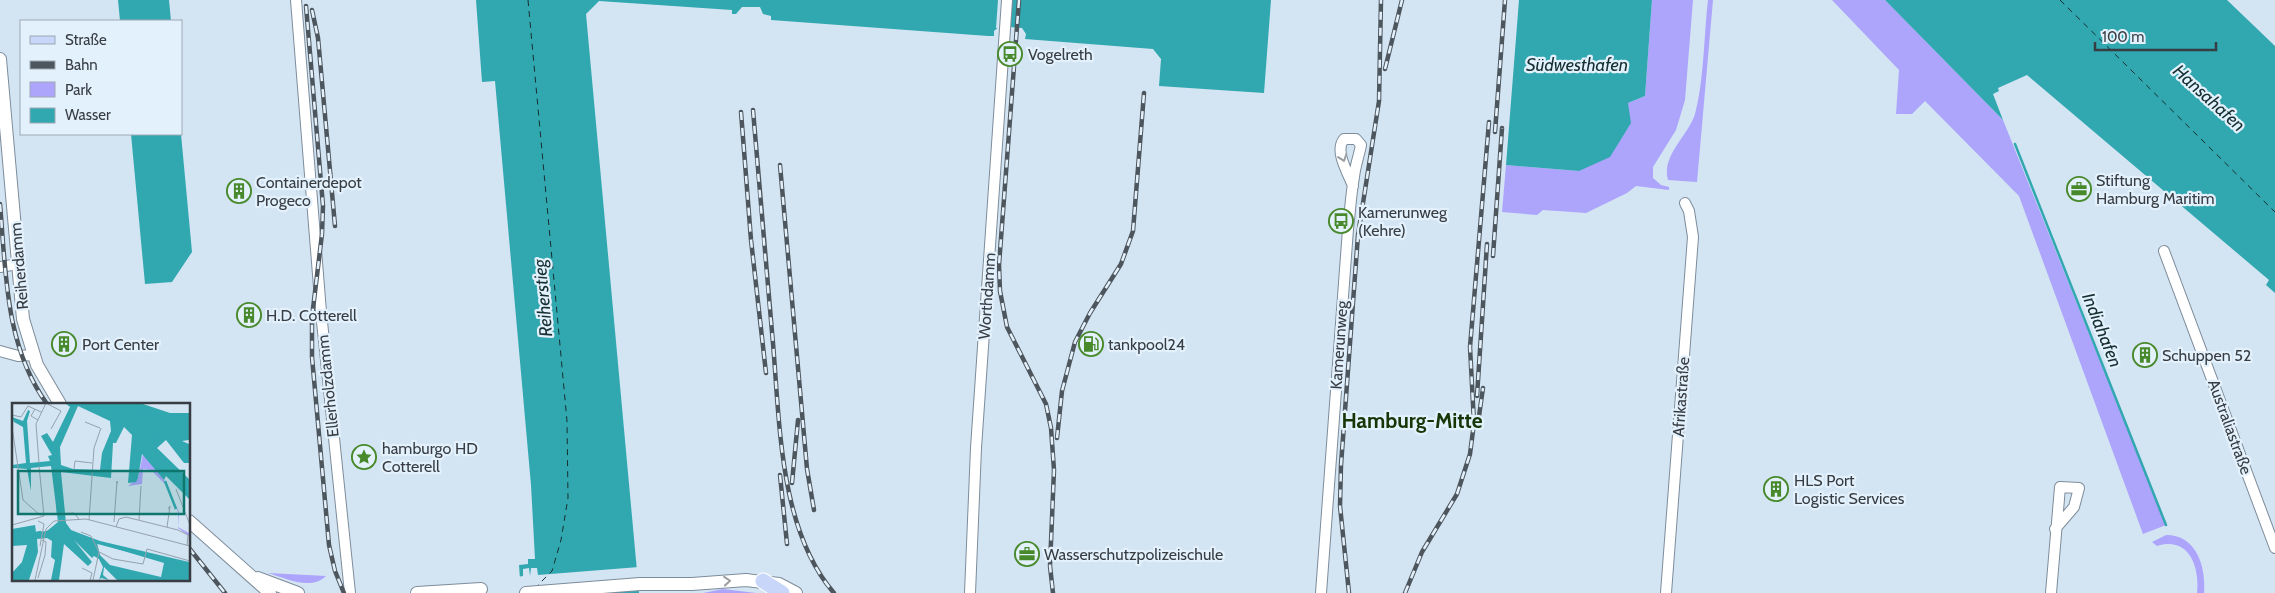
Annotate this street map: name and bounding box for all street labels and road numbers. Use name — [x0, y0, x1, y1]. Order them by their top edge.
street label: Reiherdamm — [6, 222, 32, 310]
street label: Worthdamm — [974, 252, 1000, 340]
street label: Kamerunweg — [1326, 299, 1352, 390]
street label: Ellerholzdamm — [313, 334, 343, 438]
street label: Afrikastraße — [1669, 356, 1693, 438]
street label: Australiastraße — [2204, 377, 2256, 477]

